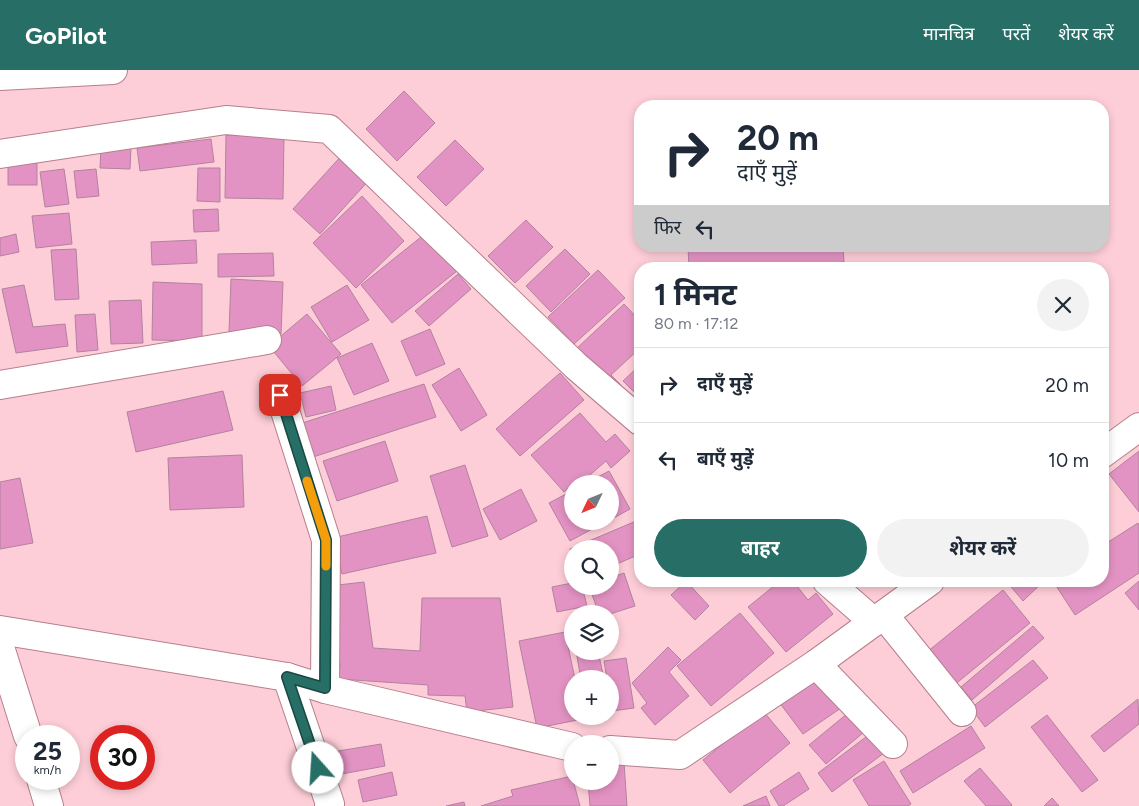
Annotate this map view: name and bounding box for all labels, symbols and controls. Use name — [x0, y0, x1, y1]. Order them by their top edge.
text: GoPilot — [25, 21, 107, 50]
text: मानचित्र — [923, 23, 974, 45]
text: परतें — [1002, 23, 1030, 45]
text: शेयर करें — [1058, 23, 1114, 45]
text: 20 m — [737, 117, 819, 159]
icon: right — [654, 120, 719, 185]
text: दाएँ मुड़ें — [737, 159, 797, 186]
icon: left — [691, 215, 719, 243]
text: फिर — [654, 216, 681, 239]
text: 1 मिनट — [654, 276, 737, 313]
button: close — [1037, 279, 1089, 331]
text: 80 m · 17:12 — [654, 314, 738, 333]
icon: right — [654, 371, 682, 399]
text: दाएँ मुड़ें — [697, 372, 753, 395]
pin — [259, 374, 301, 416]
text: 20 m — [1045, 374, 1089, 397]
icon: arrive — [266, 381, 294, 409]
icon: left — [654, 446, 682, 474]
text: बाएँ मुड़ें — [697, 447, 754, 470]
text: 10 m — [1048, 449, 1089, 472]
north arrow — [564, 475, 619, 530]
map controls — [564, 475, 619, 790]
button: बाहर — [654, 519, 867, 577]
button: शेयर करें — [877, 519, 1089, 577]
button: search — [564, 540, 619, 595]
button: layers — [564, 605, 619, 660]
button: + — [564, 670, 619, 725]
speed limit sign: 30 — [90, 725, 155, 790]
button: − — [564, 735, 619, 790]
text: 25 — [33, 736, 62, 766]
position arrow — [291, 741, 343, 793]
text: km/h — [34, 763, 61, 777]

